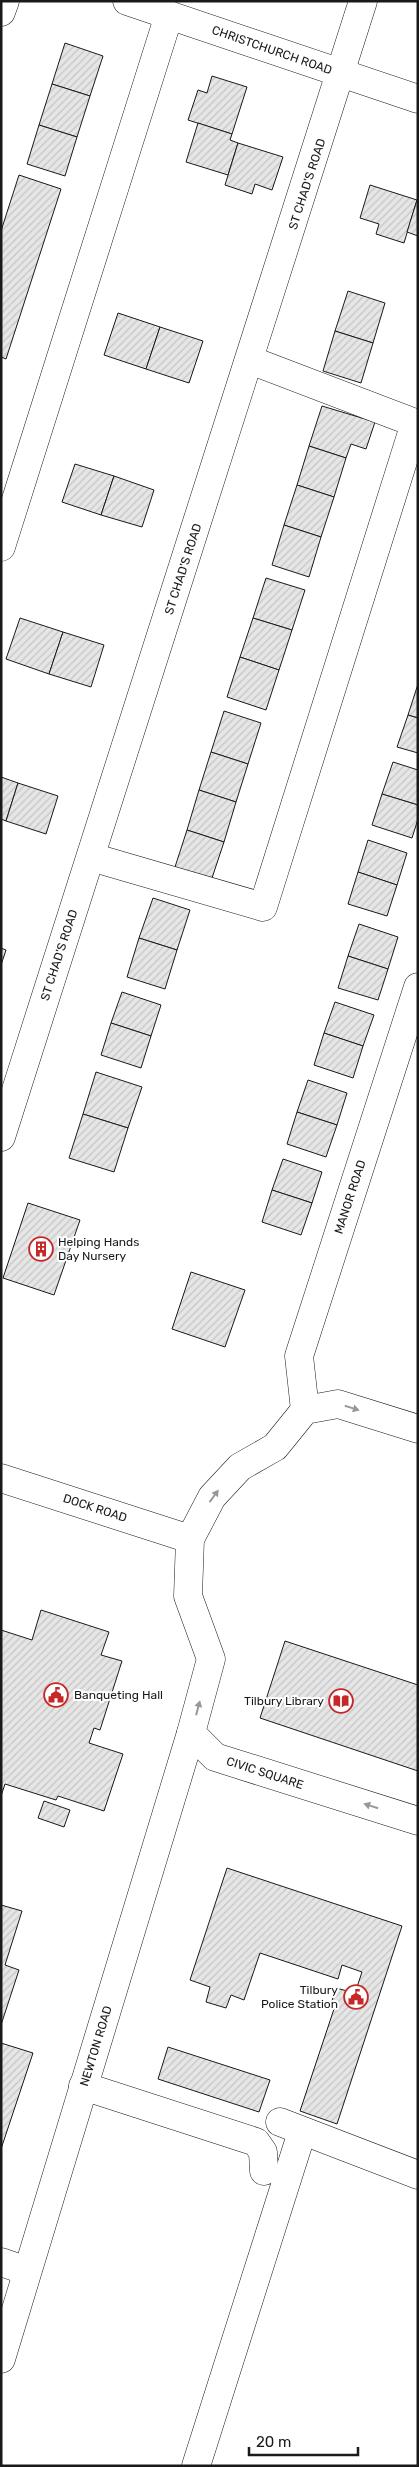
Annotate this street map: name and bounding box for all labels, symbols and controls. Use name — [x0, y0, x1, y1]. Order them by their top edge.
street label: CHRISTCHURCH ROAD — [210, 23, 334, 77]
street label: ST CHAD'S ROAD — [286, 137, 328, 231]
street label: ST CHAD'S ROAD — [162, 522, 204, 616]
street label: ST CHAD'S ROAD — [38, 908, 80, 1002]
street label: MANOR ROAD — [331, 1158, 369, 1236]
place label: Helping Hands Day Nursery — [58, 1235, 139, 1263]
building icon: Helping Hands Day Nursery — [28, 1236, 54, 1262]
one-way arrow — [345, 1404, 360, 1412]
one-way arrow — [208, 1490, 219, 1503]
street label: DOCK ROAD — [61, 1491, 129, 1525]
public building icon: Banqueting Hall — [43, 1682, 69, 1708]
place label: Banqueting Hall — [74, 1688, 163, 1702]
library icon: Tilbury Library — [328, 1688, 354, 1714]
place label: Tilbury Library — [244, 1694, 324, 1708]
one-way arrow — [194, 1700, 202, 1715]
street label: CIVIC SQUARE — [225, 1754, 305, 1792]
one-way arrow — [364, 1802, 379, 1810]
place label: Tilbury Police Station — [261, 1983, 338, 2011]
public building icon: Tilbury Police Station — [343, 1984, 369, 2010]
street label: NEWTON ROAD — [77, 2004, 115, 2088]
scale bar — [249, 2424, 358, 2456]
text: 20 m — [256, 2433, 291, 2451]

